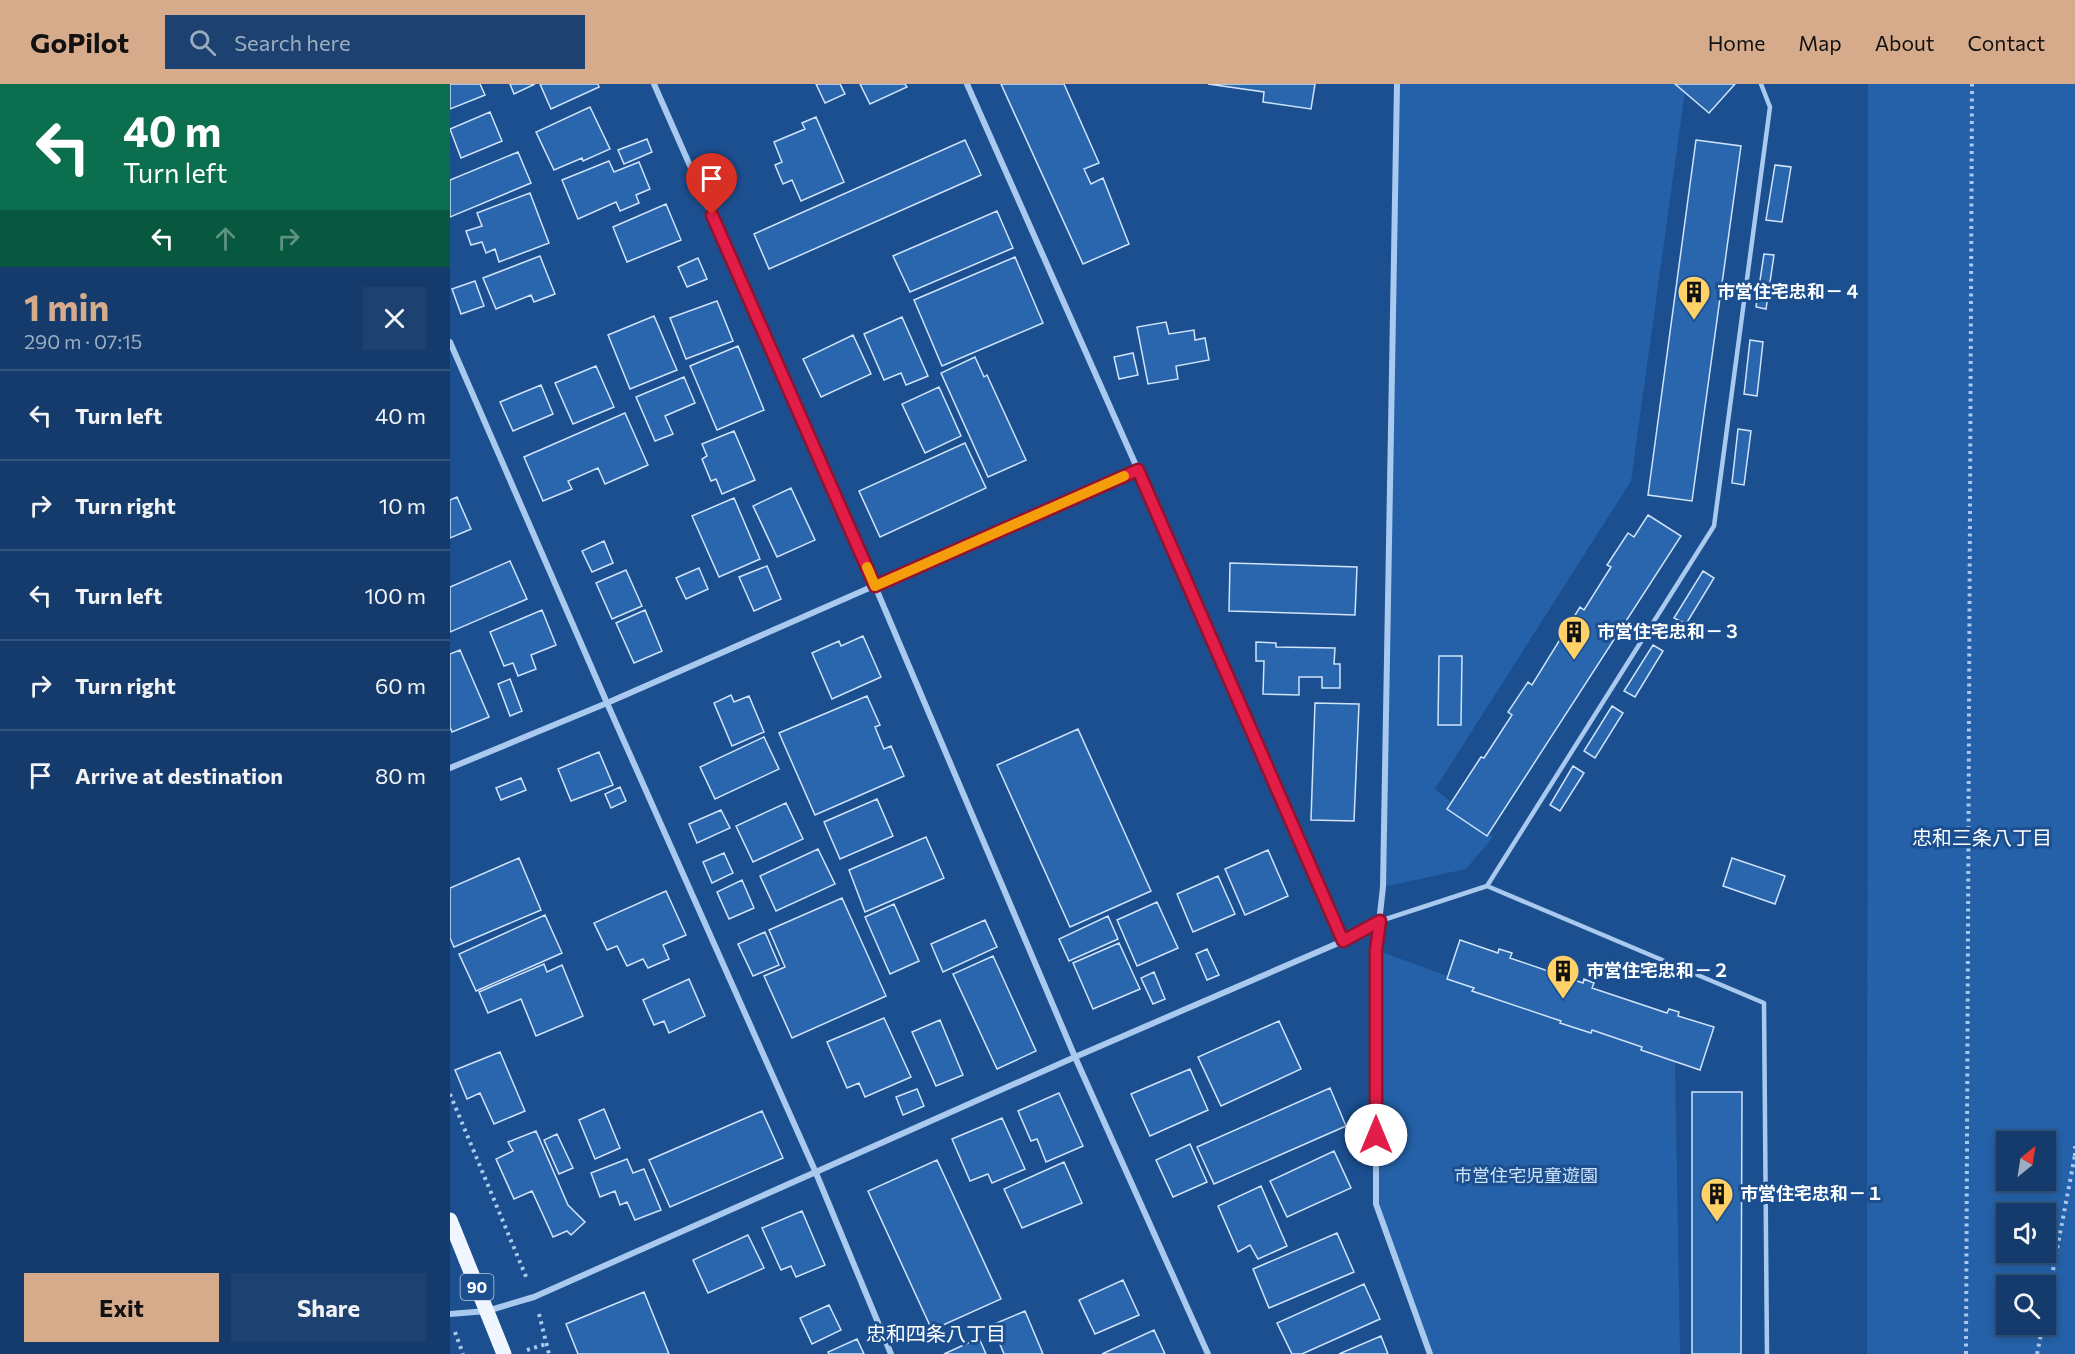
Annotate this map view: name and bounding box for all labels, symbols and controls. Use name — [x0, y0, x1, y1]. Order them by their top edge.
search box — [165, 15, 585, 69]
text: GoPilot — [30, 25, 129, 59]
icon: search — [186, 26, 219, 59]
text: Search here — [234, 29, 351, 56]
text: Home — [1708, 30, 1765, 55]
text: Map — [1798, 30, 1842, 55]
text: About — [1875, 30, 1934, 55]
text: Contact — [1967, 30, 2045, 55]
text: 40 m — [123, 104, 221, 156]
icon: left — [24, 108, 102, 186]
pin — [686, 153, 737, 215]
text: Turn left — [123, 156, 227, 189]
icon: arrive — [695, 162, 728, 195]
icon: left — [146, 222, 179, 255]
icon: ahead — [209, 222, 242, 255]
icon: right — [272, 222, 305, 255]
building icon: 市営住宅忠和－４ — [1676, 274, 1712, 321]
place label: 市営住宅忠和－４ — [1717, 280, 1861, 302]
text: 1 min — [24, 284, 109, 328]
button: close — [363, 287, 426, 350]
text: 290 m · 07:15 — [24, 329, 142, 353]
icon: left — [24, 399, 57, 432]
text: Turn left — [75, 402, 162, 429]
text: 40 m — [375, 402, 426, 429]
icon: right — [24, 489, 57, 522]
text: Turn right — [75, 492, 176, 519]
text: 10 m — [379, 492, 426, 519]
icon: left — [24, 579, 57, 612]
text: Turn left — [75, 582, 162, 609]
text: 100 m — [364, 582, 426, 609]
building icon: 市営住宅忠和－３ — [1556, 614, 1592, 661]
place label: 市営住宅忠和－３ — [1597, 620, 1741, 642]
icon: right — [24, 669, 57, 702]
text: Turn right — [75, 672, 176, 699]
text: 60 m — [375, 672, 426, 699]
icon: arrive — [24, 759, 57, 792]
text: Arrive at destination — [75, 762, 283, 789]
text: 80 m — [375, 762, 426, 789]
district label: 忠和三条八丁目 — [1912, 825, 2052, 849]
building icon: 市営住宅忠和－２ — [1545, 953, 1581, 1000]
place label: 市営住宅忠和－２ — [1586, 959, 1730, 981]
position arrow — [1344, 1103, 1408, 1167]
north arrow — [1996, 1131, 2056, 1191]
map controls — [1996, 1131, 2056, 1335]
park label: 市営住宅児童遊園 — [1454, 1164, 1598, 1186]
building icon: 市営住宅忠和－１ — [1699, 1176, 1735, 1223]
place label: 市営住宅忠和－１ — [1740, 1182, 1884, 1204]
button: sound — [1996, 1203, 2056, 1263]
button: Exit — [24, 1273, 219, 1342]
button: Share — [231, 1273, 426, 1342]
road number: 90 — [460, 1274, 494, 1300]
button: search — [1996, 1275, 2056, 1335]
district label: 忠和四条八丁目 — [866, 1321, 1006, 1345]

